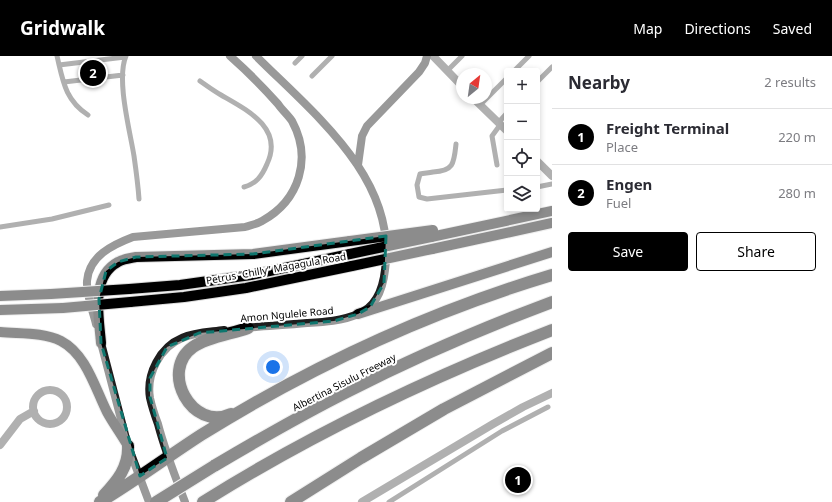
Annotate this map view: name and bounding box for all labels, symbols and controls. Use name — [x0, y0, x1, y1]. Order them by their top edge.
text: Gridwalk — [20, 15, 105, 41]
text: Map — [633, 19, 662, 38]
text: Directions — [684, 19, 751, 38]
text: Saved — [773, 19, 812, 38]
pin: 2 — [80, 58, 106, 88]
north arrow — [456, 68, 492, 104]
map controls — [504, 68, 540, 212]
button: + — [504, 68, 540, 104]
text: Nearby — [568, 71, 630, 94]
text: 2 results — [764, 73, 816, 91]
button: − — [504, 104, 540, 140]
text: Freight Terminal — [606, 118, 729, 138]
text: 1 — [577, 128, 585, 146]
text: 220 m — [778, 128, 816, 146]
text: Place — [606, 138, 638, 156]
button: locate — [504, 140, 540, 176]
text: Engen — [606, 174, 652, 194]
button: layers — [504, 176, 540, 212]
text: 2 — [577, 184, 585, 202]
text: 280 m — [778, 184, 816, 202]
text: Fuel — [606, 194, 631, 212]
button: Save — [568, 232, 688, 271]
button: Share — [696, 232, 816, 271]
street label: Petrus “Chilly” Magagula Road — [205, 249, 347, 287]
street label: Amon Ngulele Road — [240, 303, 334, 325]
street label: Albertina Sisulu Freeway — [290, 349, 399, 414]
your location — [263, 357, 283, 377]
pin: 1 — [505, 465, 531, 495]

